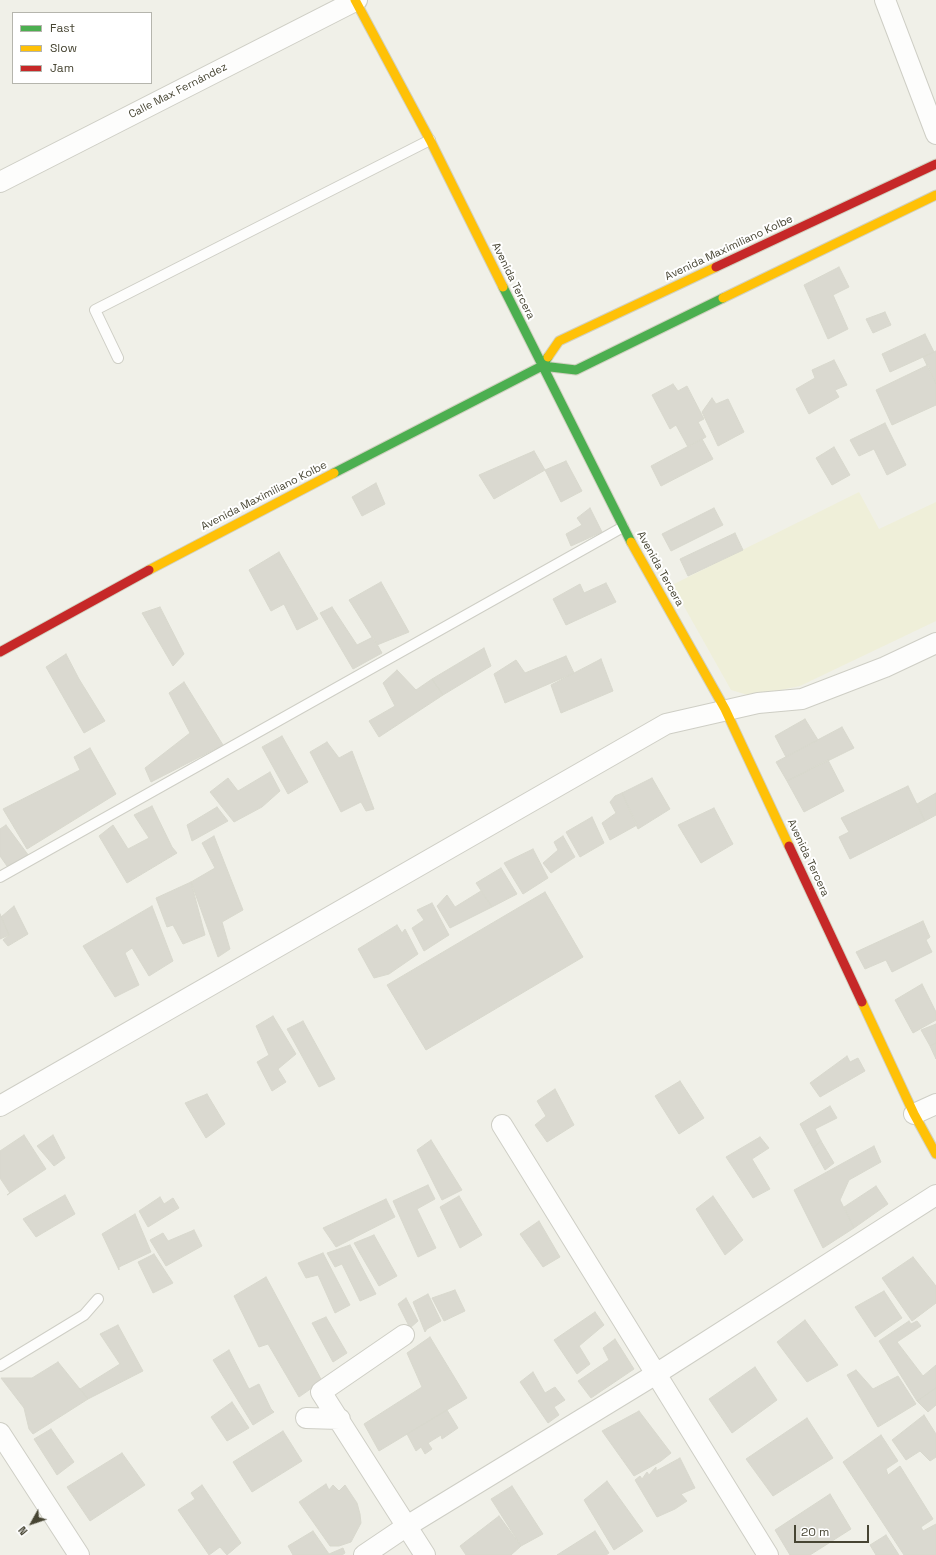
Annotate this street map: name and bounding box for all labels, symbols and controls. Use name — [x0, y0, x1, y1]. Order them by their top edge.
legend — [12, 12, 152, 84]
text: Fast — [50, 20, 75, 36]
text: Slow — [50, 40, 77, 56]
text: Jam — [50, 60, 74, 76]
street label: Calle Max Fernández — [127, 60, 229, 122]
street label: Avenida Maximiliano Kolbe — [663, 213, 795, 283]
street label: Avenida Tercera — [489, 240, 537, 322]
street label: Avenida Maximiliano Kolbe — [199, 458, 329, 534]
street label: Avenida Tercera — [634, 529, 686, 609]
street label: Avenida Tercera — [784, 817, 832, 899]
north arrow — [12, 1503, 52, 1543]
scale bar — [796, 1517, 871, 1543]
text: N — [15, 1523, 31, 1538]
text: 20 m — [801, 1524, 829, 1540]

